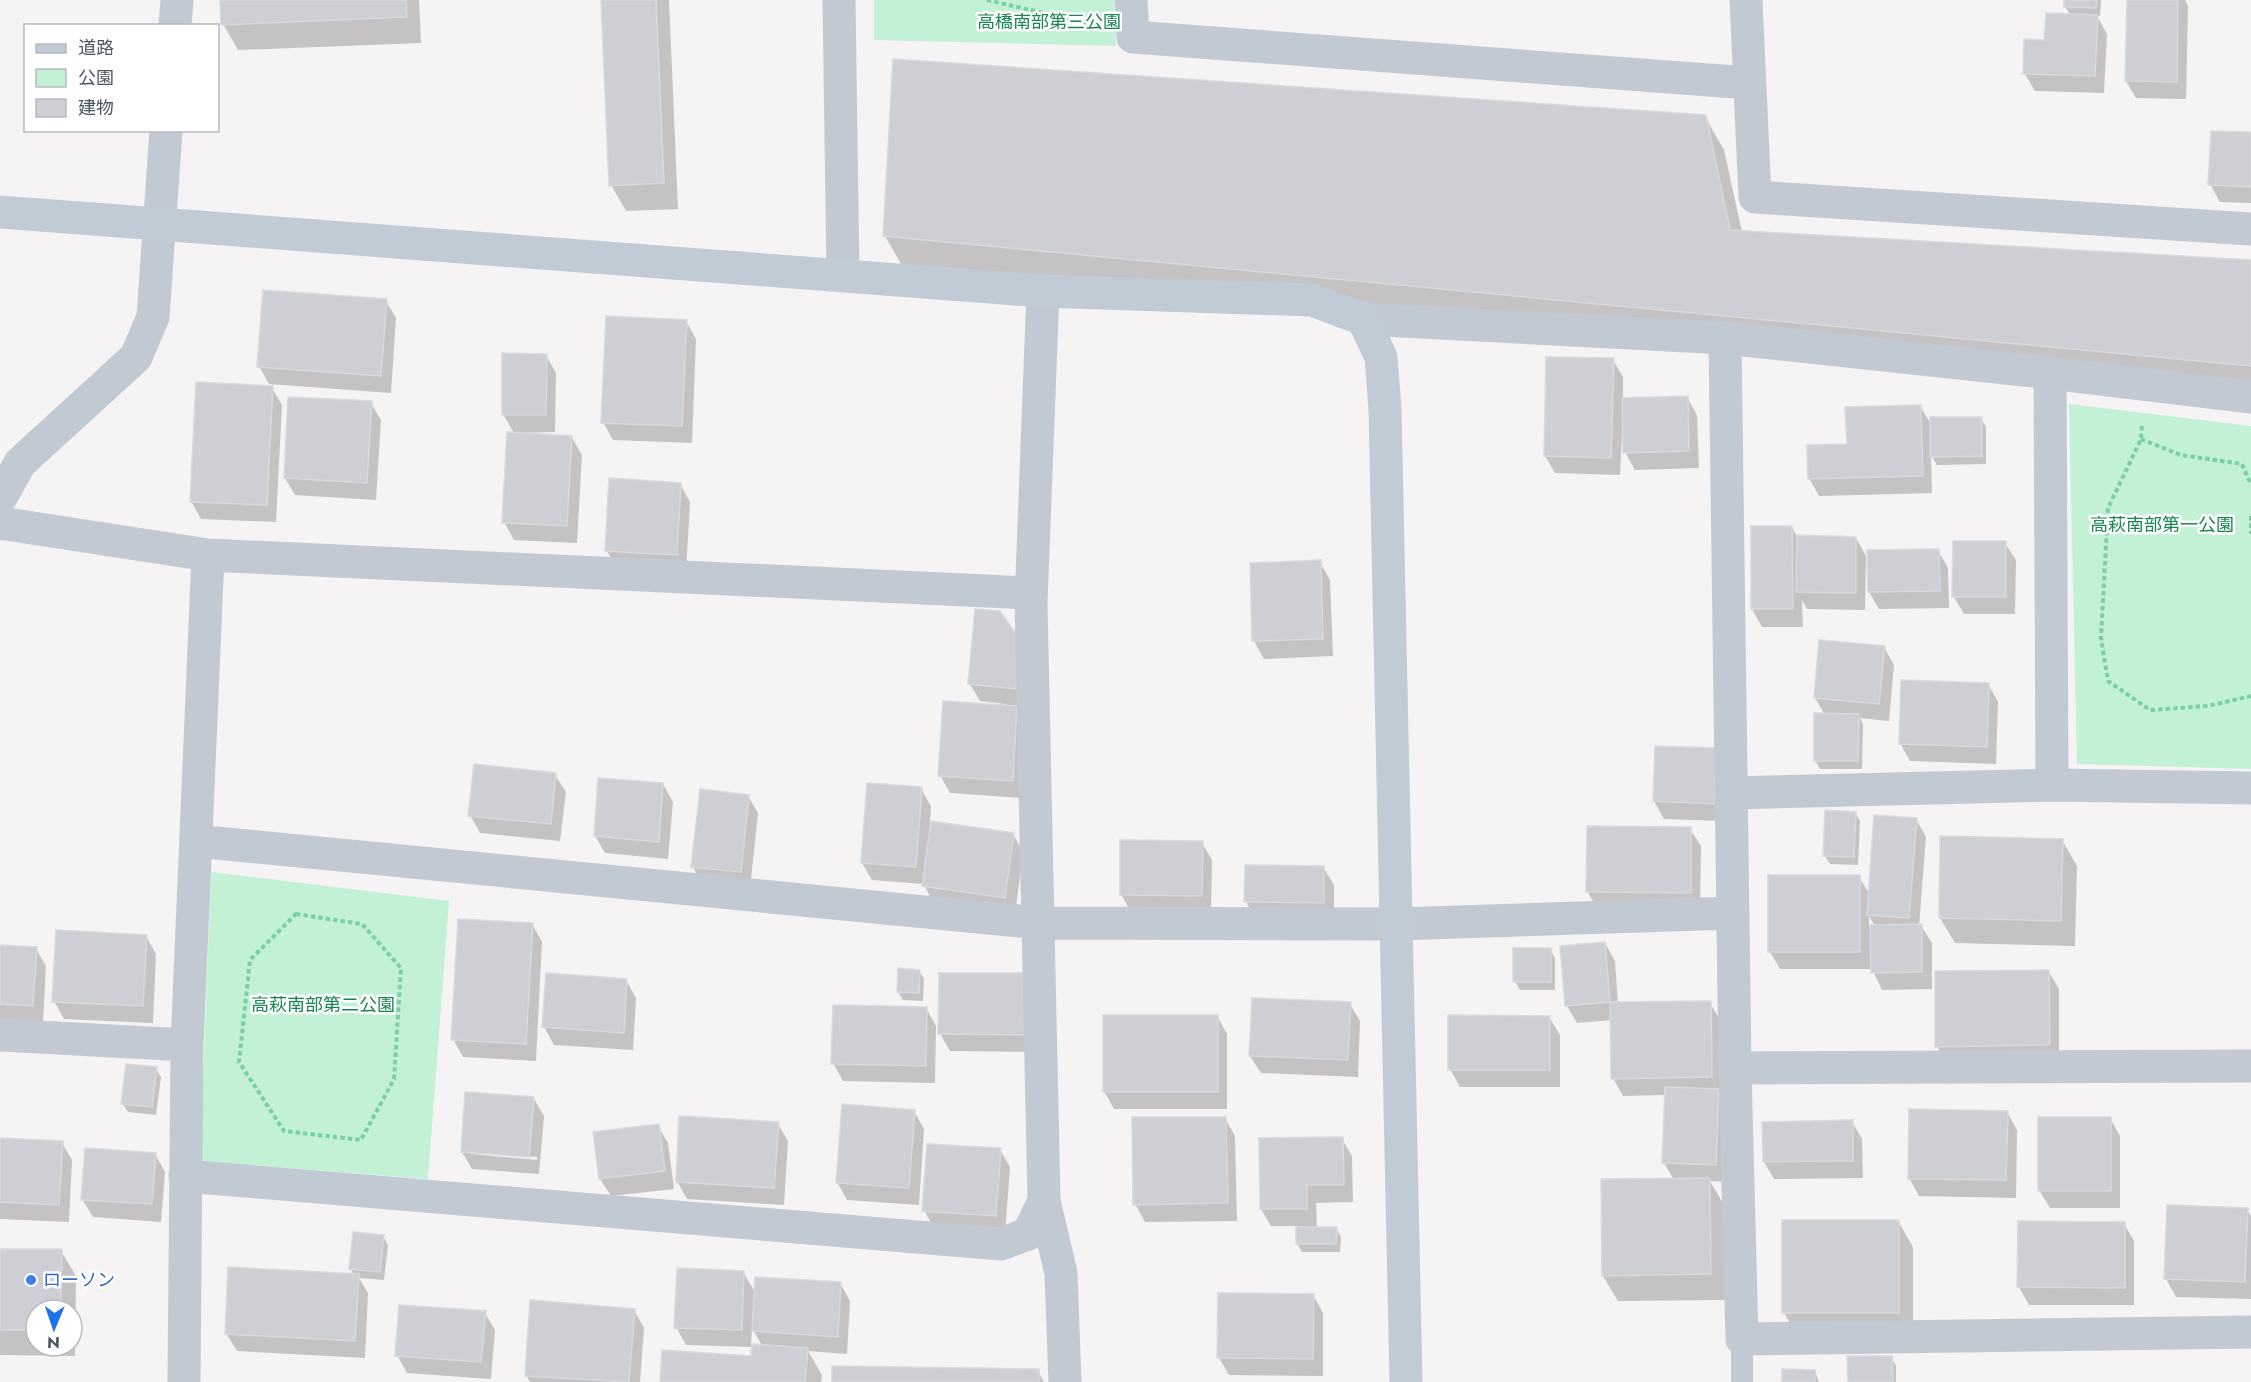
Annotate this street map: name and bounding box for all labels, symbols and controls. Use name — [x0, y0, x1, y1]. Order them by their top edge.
park label: 高橋南部第三公園 — [977, 9, 1121, 35]
legend — [24, 24, 219, 132]
text: 道路 — [78, 35, 114, 61]
text: 公園 — [78, 65, 114, 91]
text: 建物 — [78, 95, 114, 121]
park label: 高萩南部第一公園 — [2090, 512, 2234, 538]
park label: 高萩南部第二公園 — [251, 992, 395, 1018]
place label: ローソン — [43, 1267, 115, 1293]
marker: ローソン — [24, 1273, 38, 1287]
north arrow — [24, 1298, 84, 1358]
text: N — [47, 1331, 60, 1354]

